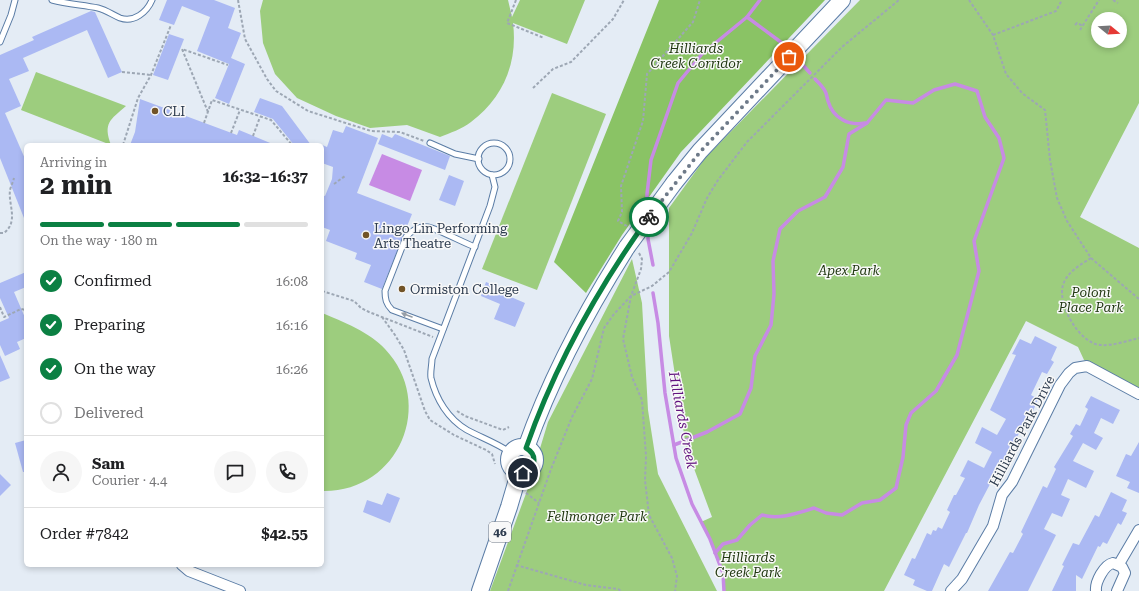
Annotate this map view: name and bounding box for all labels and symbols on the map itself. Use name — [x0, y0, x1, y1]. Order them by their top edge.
north arrow — [1091, 12, 1127, 48]
pin — [772, 40, 806, 74]
park label: Hilliards Creek Corridor — [651, 41, 742, 71]
place label: CLI — [163, 104, 185, 119]
marker: CLI — [150, 106, 160, 116]
courier — [629, 197, 669, 237]
place label: Lingo Lin Performing Arts Theatre — [374, 221, 508, 251]
marker: Lingo Lin Performing Arts Theatre — [361, 230, 371, 240]
park label: Apex Park — [818, 263, 880, 278]
place label: Ormiston College — [410, 282, 519, 297]
marker: Ormiston College — [397, 284, 407, 294]
park label: Poloni Place Park — [1058, 285, 1124, 315]
one-way arrow — [400, 312, 412, 318]
water label: Hilliards Creek — [666, 369, 700, 470]
street label: Hilliards Park Drive — [986, 373, 1058, 489]
pin — [506, 456, 540, 490]
park label: Fellmonger Park — [546, 509, 648, 524]
road number: 46 — [489, 522, 511, 542]
park label: Hilliards Creek Park — [715, 550, 782, 580]

